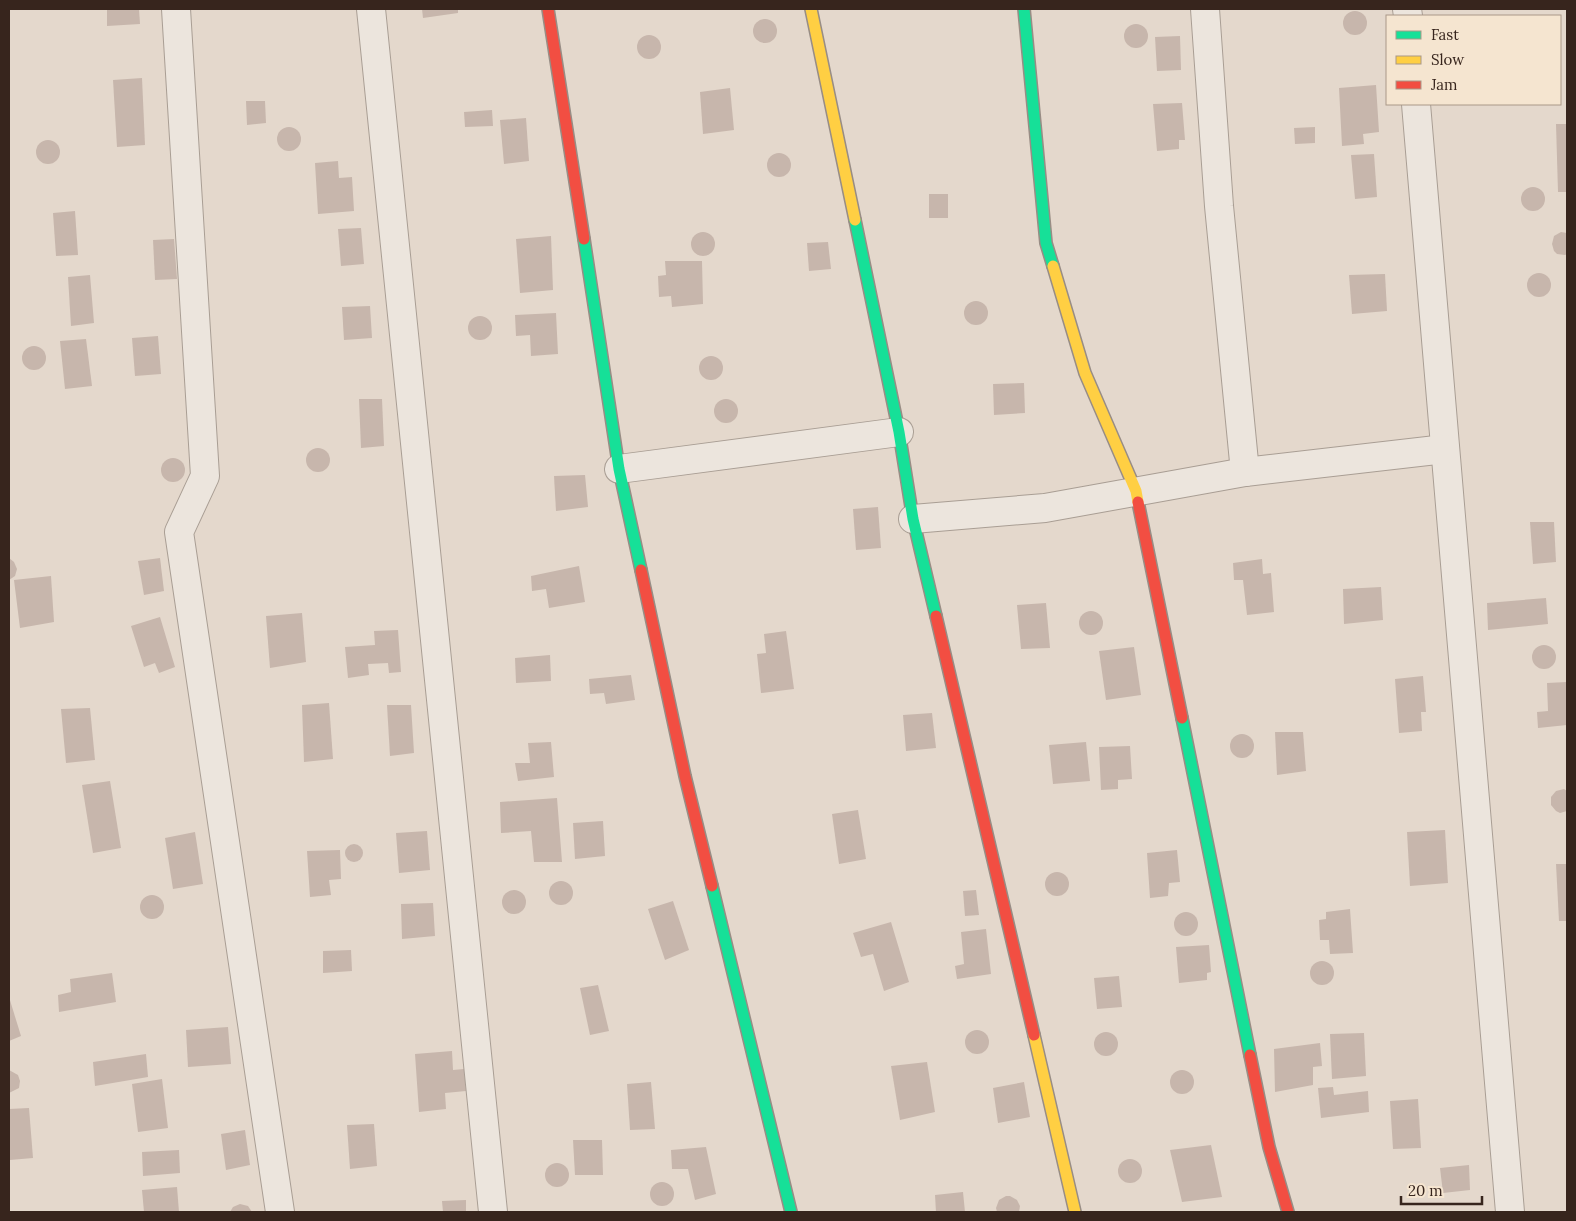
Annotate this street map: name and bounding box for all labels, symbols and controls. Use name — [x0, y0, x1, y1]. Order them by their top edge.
legend — [1386, 15, 1561, 105]
text: Fast — [1431, 25, 1459, 44]
text: Slow — [1431, 50, 1464, 69]
text: Jam — [1430, 75, 1458, 94]
scale bar — [1401, 1174, 1482, 1206]
text: 20 m — [1408, 1181, 1443, 1200]

